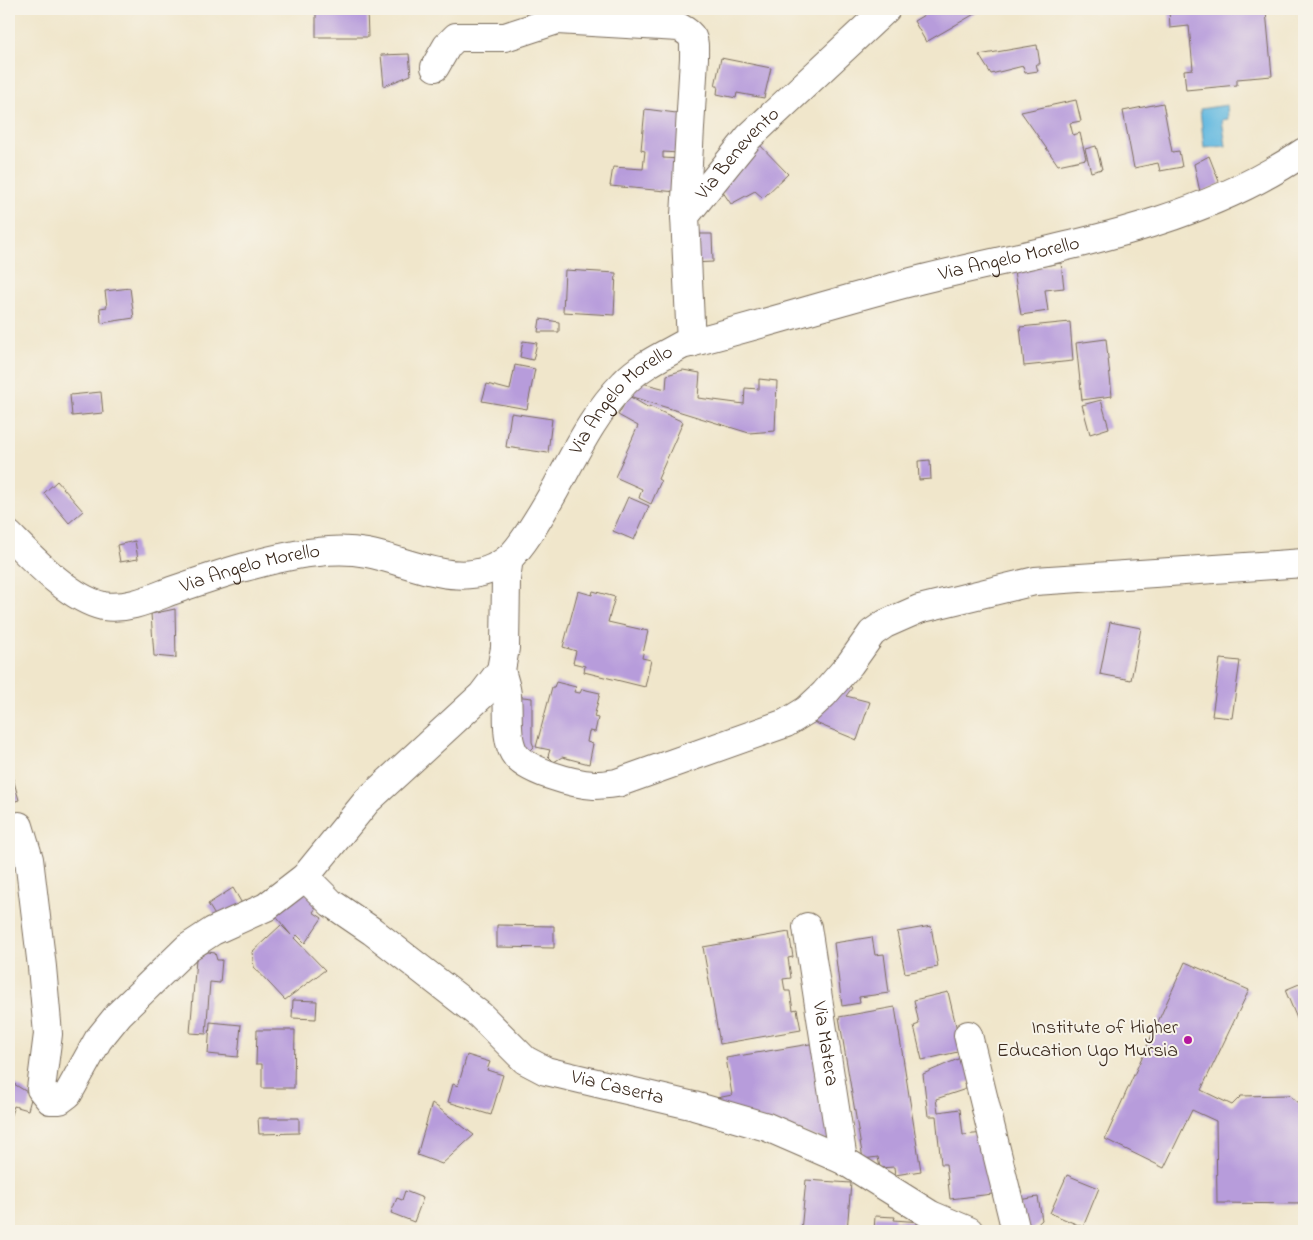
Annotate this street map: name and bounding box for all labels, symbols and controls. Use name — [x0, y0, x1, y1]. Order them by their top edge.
street label: Via Benevento — [688, 101, 787, 207]
street label: Via Angelo Morello — [935, 229, 1083, 289]
street label: Via Angelo Morello — [562, 338, 678, 461]
street label: Via Angelo Morello — [175, 537, 321, 602]
street label: Via Matera — [804, 998, 846, 1088]
place label: Institute of Higher Education Ugo Mursia — [997, 1014, 1179, 1067]
marker: Institute of Higher Education Ugo Mursia — [1182, 1034, 1194, 1046]
street label: Via Caserta — [567, 1063, 667, 1113]

